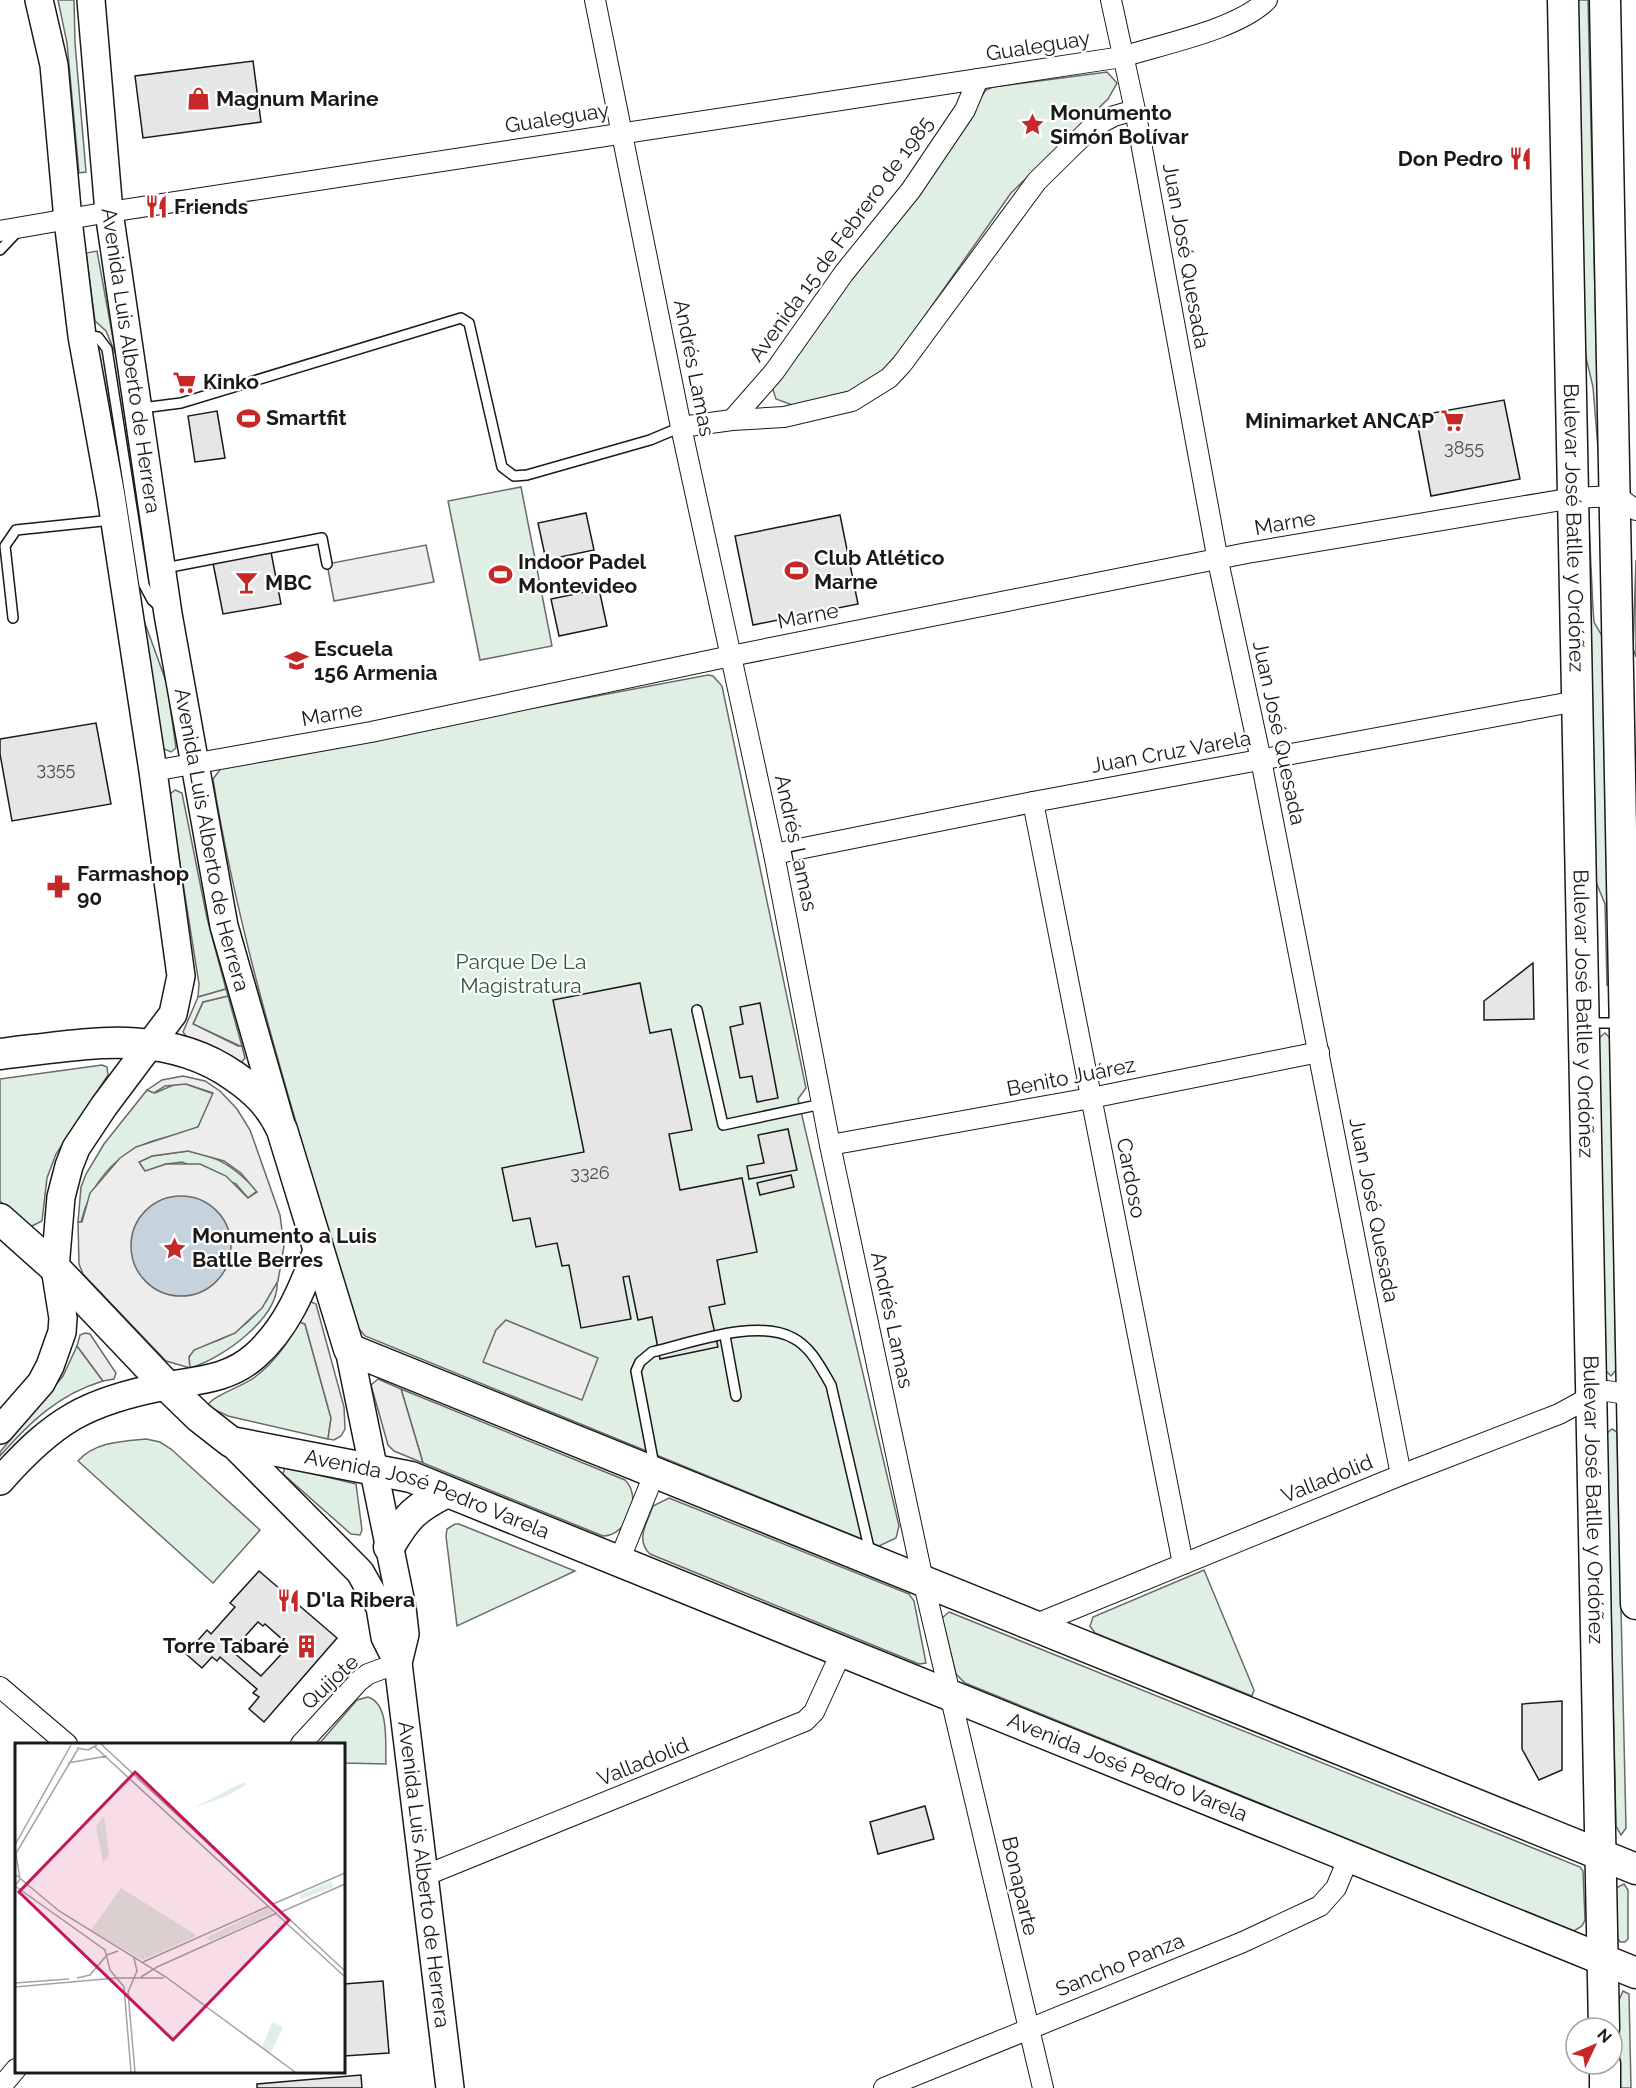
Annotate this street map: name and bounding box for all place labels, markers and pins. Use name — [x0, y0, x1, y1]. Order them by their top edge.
shop icon: Magnum Marine — [185, 86, 211, 112]
place label: Magnum Marine — [216, 86, 379, 111]
place label: Monumento Simón Bolívar — [1050, 100, 1189, 149]
place icon: Monumento Simón Bolívar — [1019, 112, 1045, 138]
place label: Don Pedro — [1398, 146, 1503, 171]
restaurant icon: Don Pedro — [1508, 146, 1534, 172]
restaurant icon: Friends — [143, 194, 169, 220]
place label: Friends — [174, 194, 248, 219]
supermarket icon: Kinko — [172, 369, 198, 395]
place label: Kinko — [203, 369, 259, 394]
sports icon: Smartfit — [235, 405, 261, 431]
place label: Smartfit — [266, 405, 347, 430]
place label: Minimarket ANCAP — [1245, 408, 1434, 433]
supermarket icon: Minimarket ANCAP — [1439, 408, 1465, 434]
place label: Club Atlético Marne — [814, 545, 945, 594]
place label: Indoor Padel Montevideo — [518, 549, 647, 598]
sports icon: Club Atlético Marne — [783, 557, 809, 583]
sports icon: Indoor Padel Montevideo — [487, 561, 513, 587]
bar icon: MBC — [234, 570, 260, 596]
place label: MBC — [265, 570, 312, 595]
place label: Escuela 156 Armenia — [314, 636, 438, 685]
school or university icon: Escuela 156 Armenia — [283, 648, 309, 674]
place label: Farmashop 90 — [77, 861, 189, 910]
pharmacy icon: Farmashop 90 — [46, 873, 72, 899]
place label: Monumento a Luis Batlle Berres — [192, 1223, 377, 1272]
place icon: Monumento a Luis Batlle Berres — [161, 1235, 187, 1261]
restaurant icon: D'la Ribera — [275, 1587, 301, 1613]
place label: D'la Ribera — [306, 1587, 415, 1612]
place label: Torre Tabaré — [163, 1633, 289, 1658]
building icon: Torre Tabaré — [294, 1633, 320, 1659]

